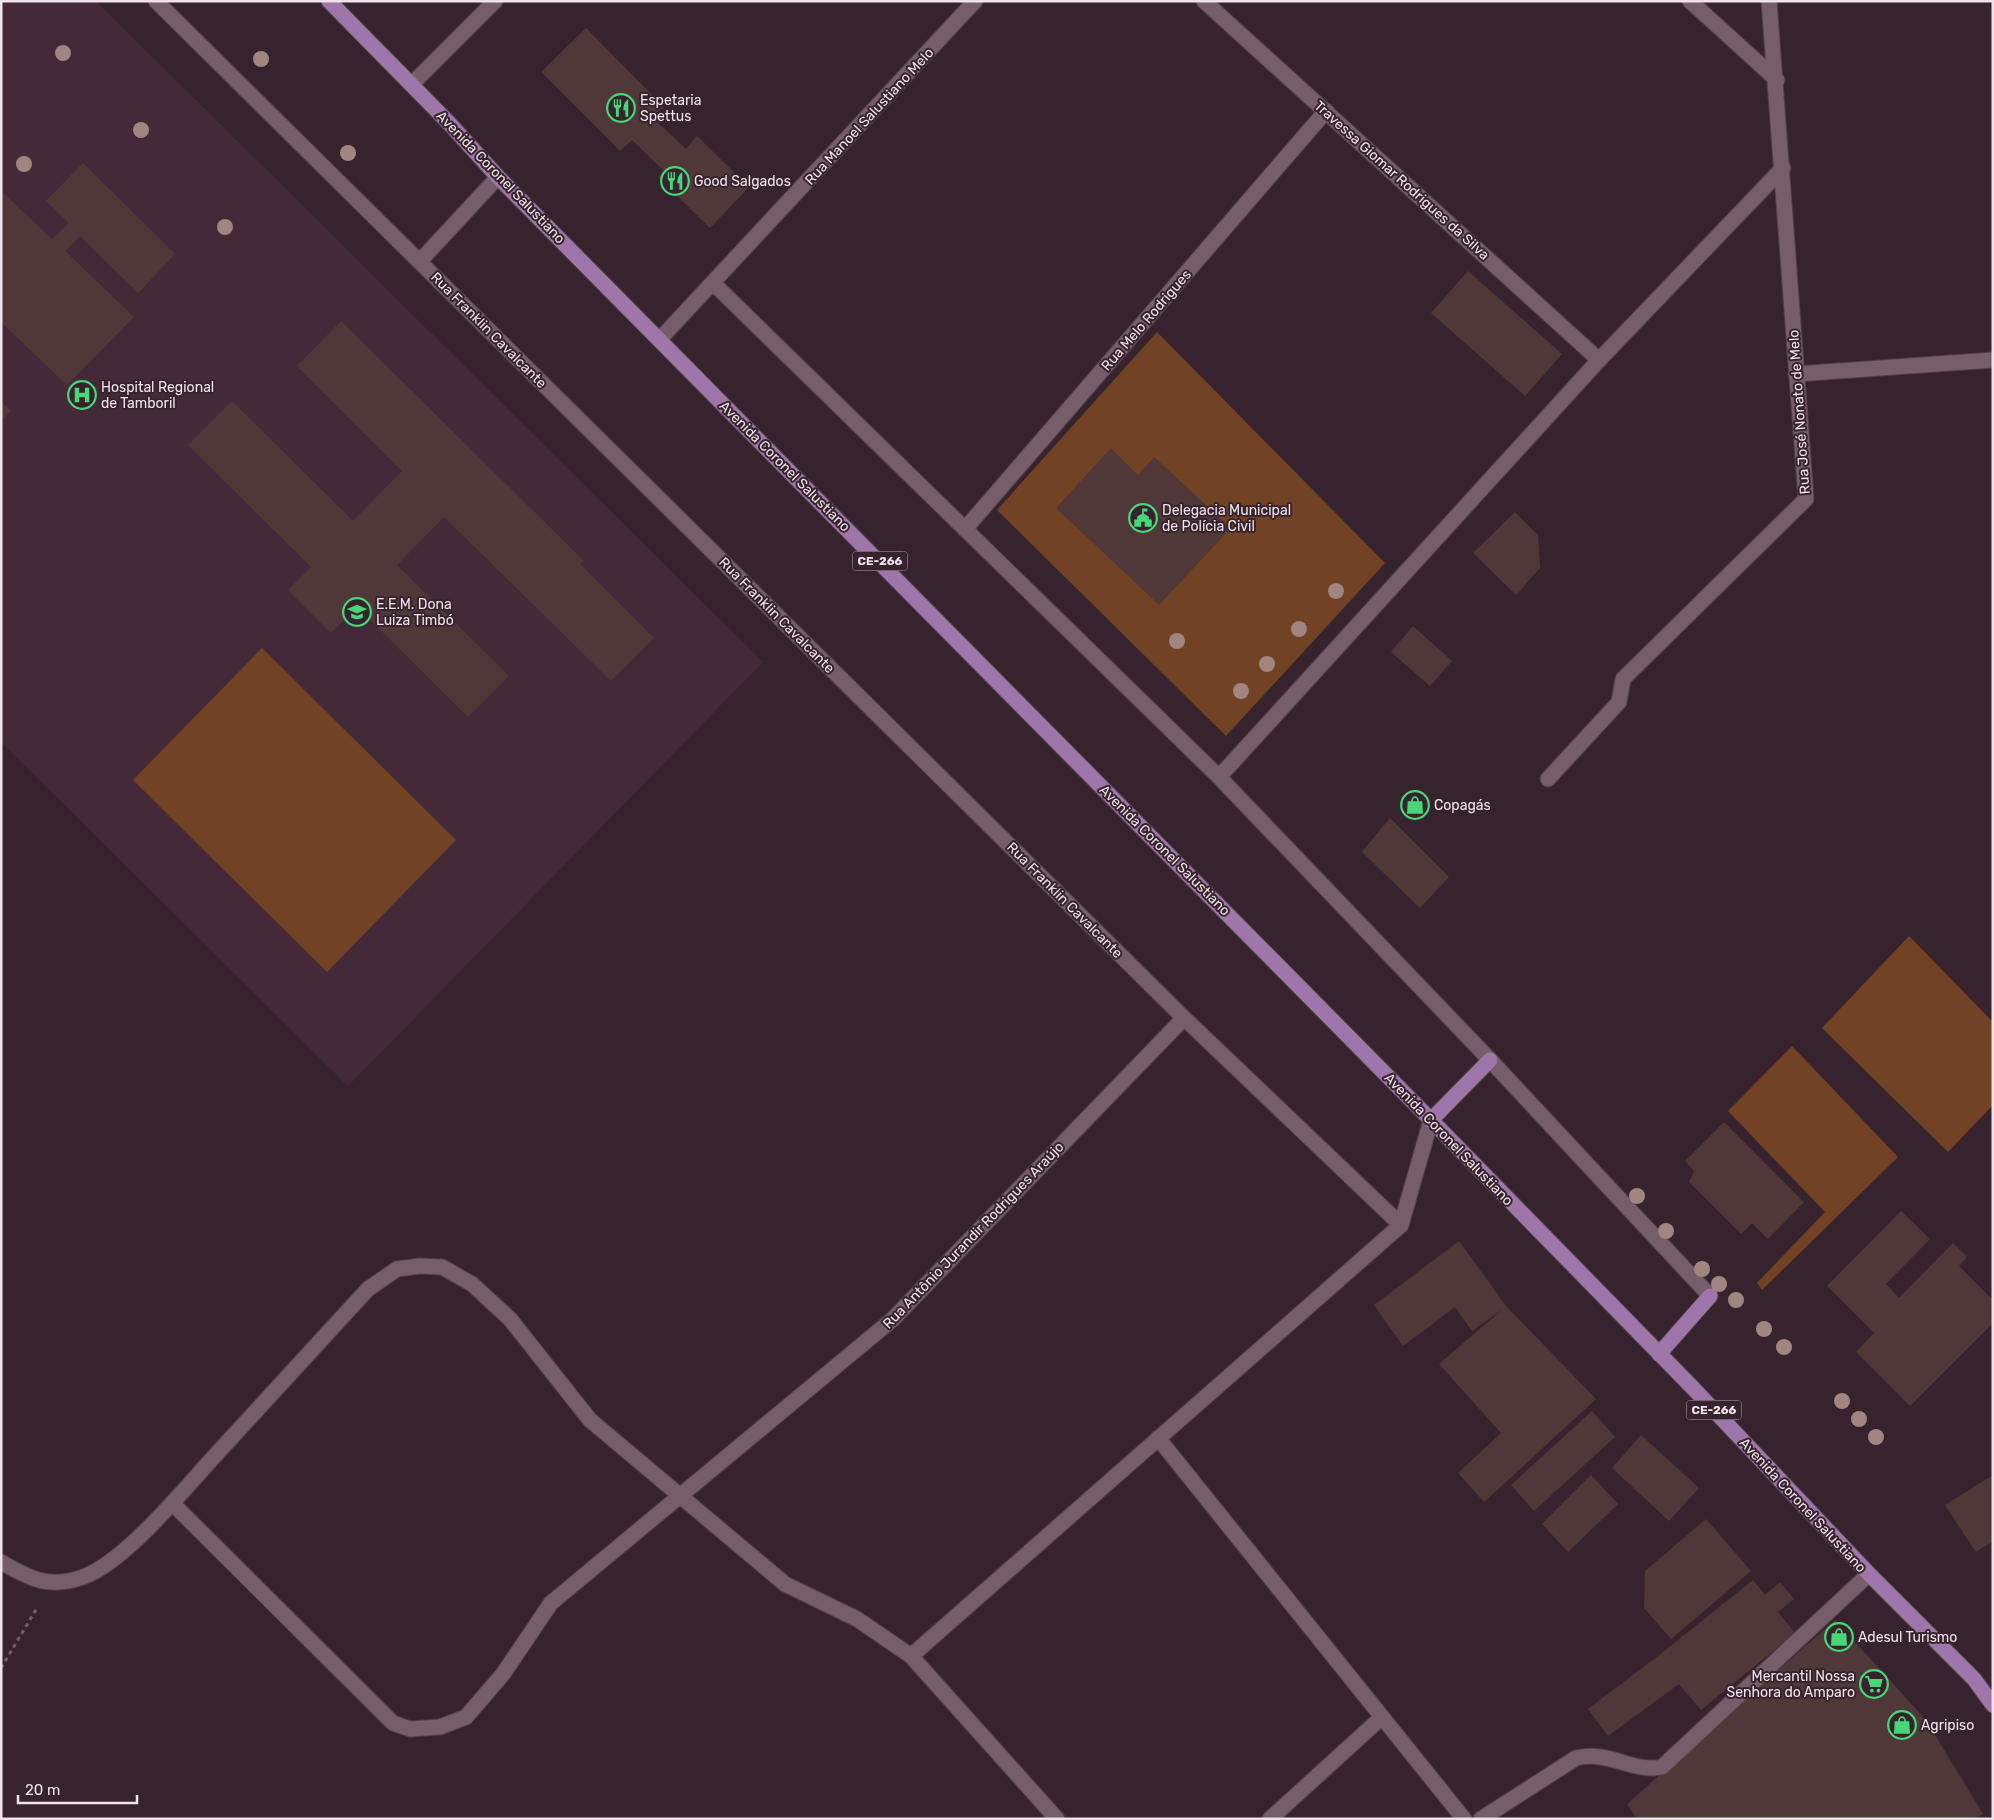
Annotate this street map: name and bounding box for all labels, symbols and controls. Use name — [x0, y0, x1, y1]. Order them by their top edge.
street label: Rua Manoel Salustiano Melo — [801, 44, 937, 188]
place label: Espetaria Spettus — [640, 92, 701, 125]
restaurant icon: Espetaria Spettus — [606, 93, 636, 123]
street label: Travessa Giomar Rodrigues da Silva — [1311, 97, 1493, 264]
street label: Avenida Coronel Salustiano — [433, 107, 569, 247]
restaurant icon: Good Salgados — [660, 166, 690, 196]
place label: Good Salgados — [694, 173, 791, 190]
street label: Rua Melo Rodrigues — [1098, 266, 1195, 374]
street label: Rua Franklin Cavalcante — [427, 269, 550, 392]
street label: Rua José Nonato de Melo — [1785, 329, 1814, 495]
place label: Hospital Regional de Tamboril — [101, 379, 214, 412]
hospital icon: Hospital Regional de Tamboril — [67, 380, 97, 410]
street label: Avenida Coronel Salustiano — [716, 397, 854, 535]
place label: Delegacia Municipal de Polícia Civil — [1162, 502, 1291, 535]
public building icon: Delegacia Municipal de Polícia Civil — [1128, 503, 1158, 533]
road number: CE-266 — [852, 552, 908, 570]
street label: Rua Franklin Cavalcante — [715, 554, 838, 677]
place label: E.E.M. Dona Luiza Timbó — [376, 596, 454, 629]
school or university icon: E.E.M. Dona Luiza Timbó — [342, 597, 372, 627]
street label: Avenida Coronel Salustiano — [1096, 781, 1234, 919]
shop icon: Copagás — [1400, 790, 1430, 820]
place label: Copagás — [1434, 797, 1491, 814]
street label: Rua Franklin Cavalcante — [1003, 839, 1126, 962]
street label: Avenida Coronel Salustiano — [1381, 1069, 1517, 1209]
street label: Rua Antônio Jurandir Rodrigues Araújo — [879, 1138, 1067, 1332]
road number: CE-266 — [1686, 1400, 1742, 1420]
street label: Avenida Coronel Salustiano — [1736, 1434, 1870, 1576]
shop icon: Adesul Turismo — [1824, 1622, 1854, 1652]
place label: Adesul Turismo — [1858, 1629, 1957, 1646]
place label: Mercantil Nossa Senhora do Amparo — [1726, 1668, 1855, 1701]
supermarket icon: Mercantil Nossa Senhora do Amparo — [1859, 1669, 1889, 1699]
shop icon: Agripiso — [1887, 1710, 1917, 1740]
place label: Agripiso — [1921, 1717, 1974, 1734]
scale bar — [18, 1772, 136, 1804]
text: 20 m — [25, 1781, 60, 1799]

